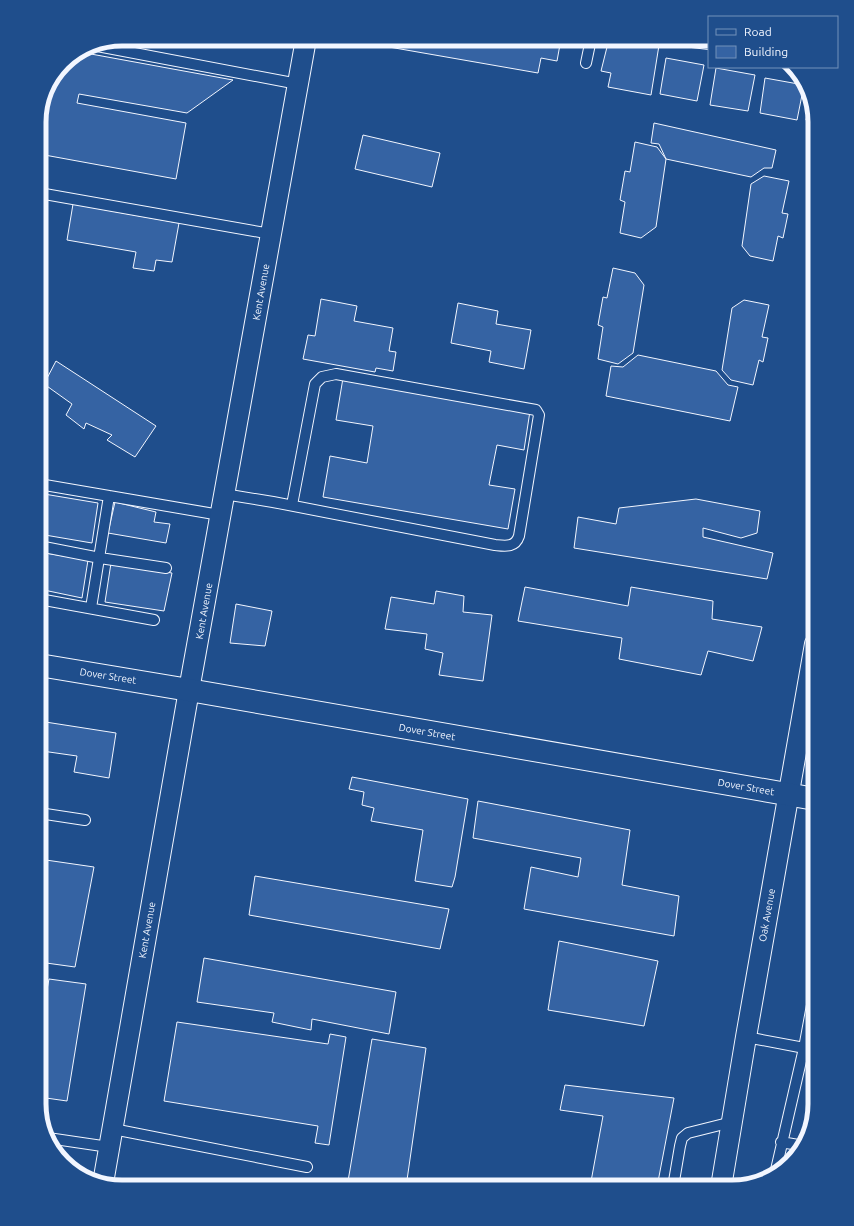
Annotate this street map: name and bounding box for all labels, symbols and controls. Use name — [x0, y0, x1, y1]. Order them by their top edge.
legend — [708, 16, 838, 68]
text: Road — [744, 25, 772, 38]
text: Building — [744, 45, 788, 58]
street label: Kent Avenue — [251, 263, 271, 321]
street label: Kent Avenue — [194, 582, 214, 640]
street label: Dover Street — [79, 666, 137, 686]
street label: Dover Street — [398, 722, 456, 742]
street label: Dover Street — [717, 777, 775, 797]
street label: Oak Avenue — [757, 887, 777, 943]
street label: Kent Avenue — [137, 901, 157, 959]

